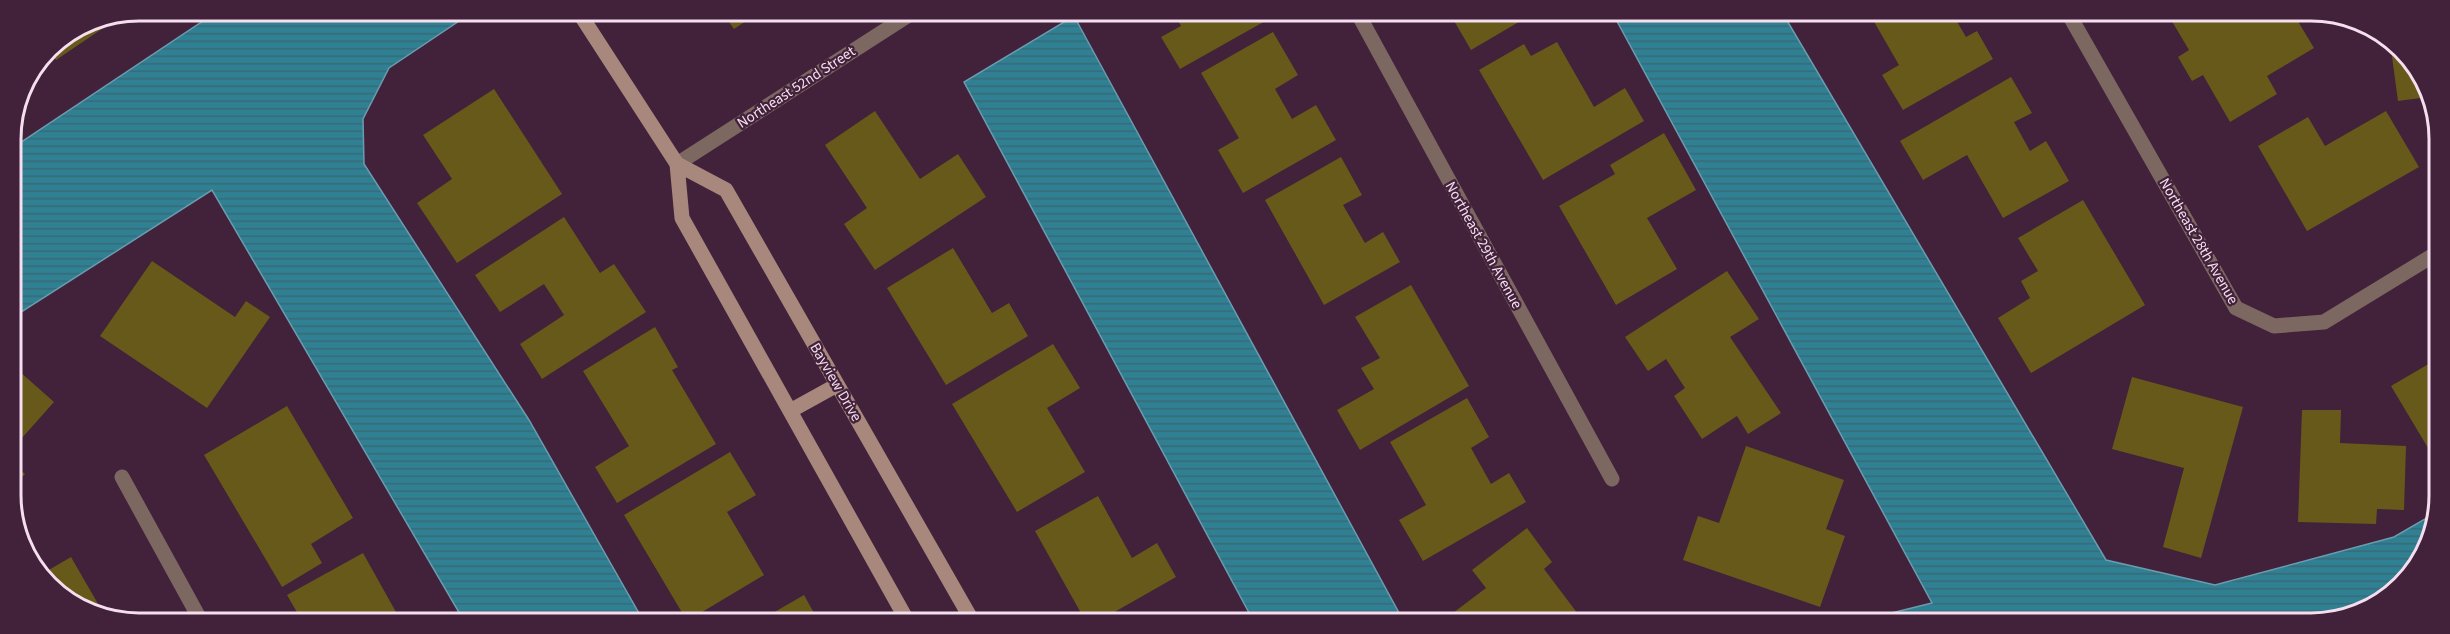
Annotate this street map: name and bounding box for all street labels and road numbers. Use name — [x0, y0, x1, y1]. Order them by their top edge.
street label: Northeast 52nd Street — [733, 41, 859, 134]
street label: Northeast 28th Avenue — [2154, 174, 2243, 308]
street label: Northeast 29th Avenue — [1440, 178, 1527, 313]
street label: Bayview Drive — [804, 339, 867, 426]

